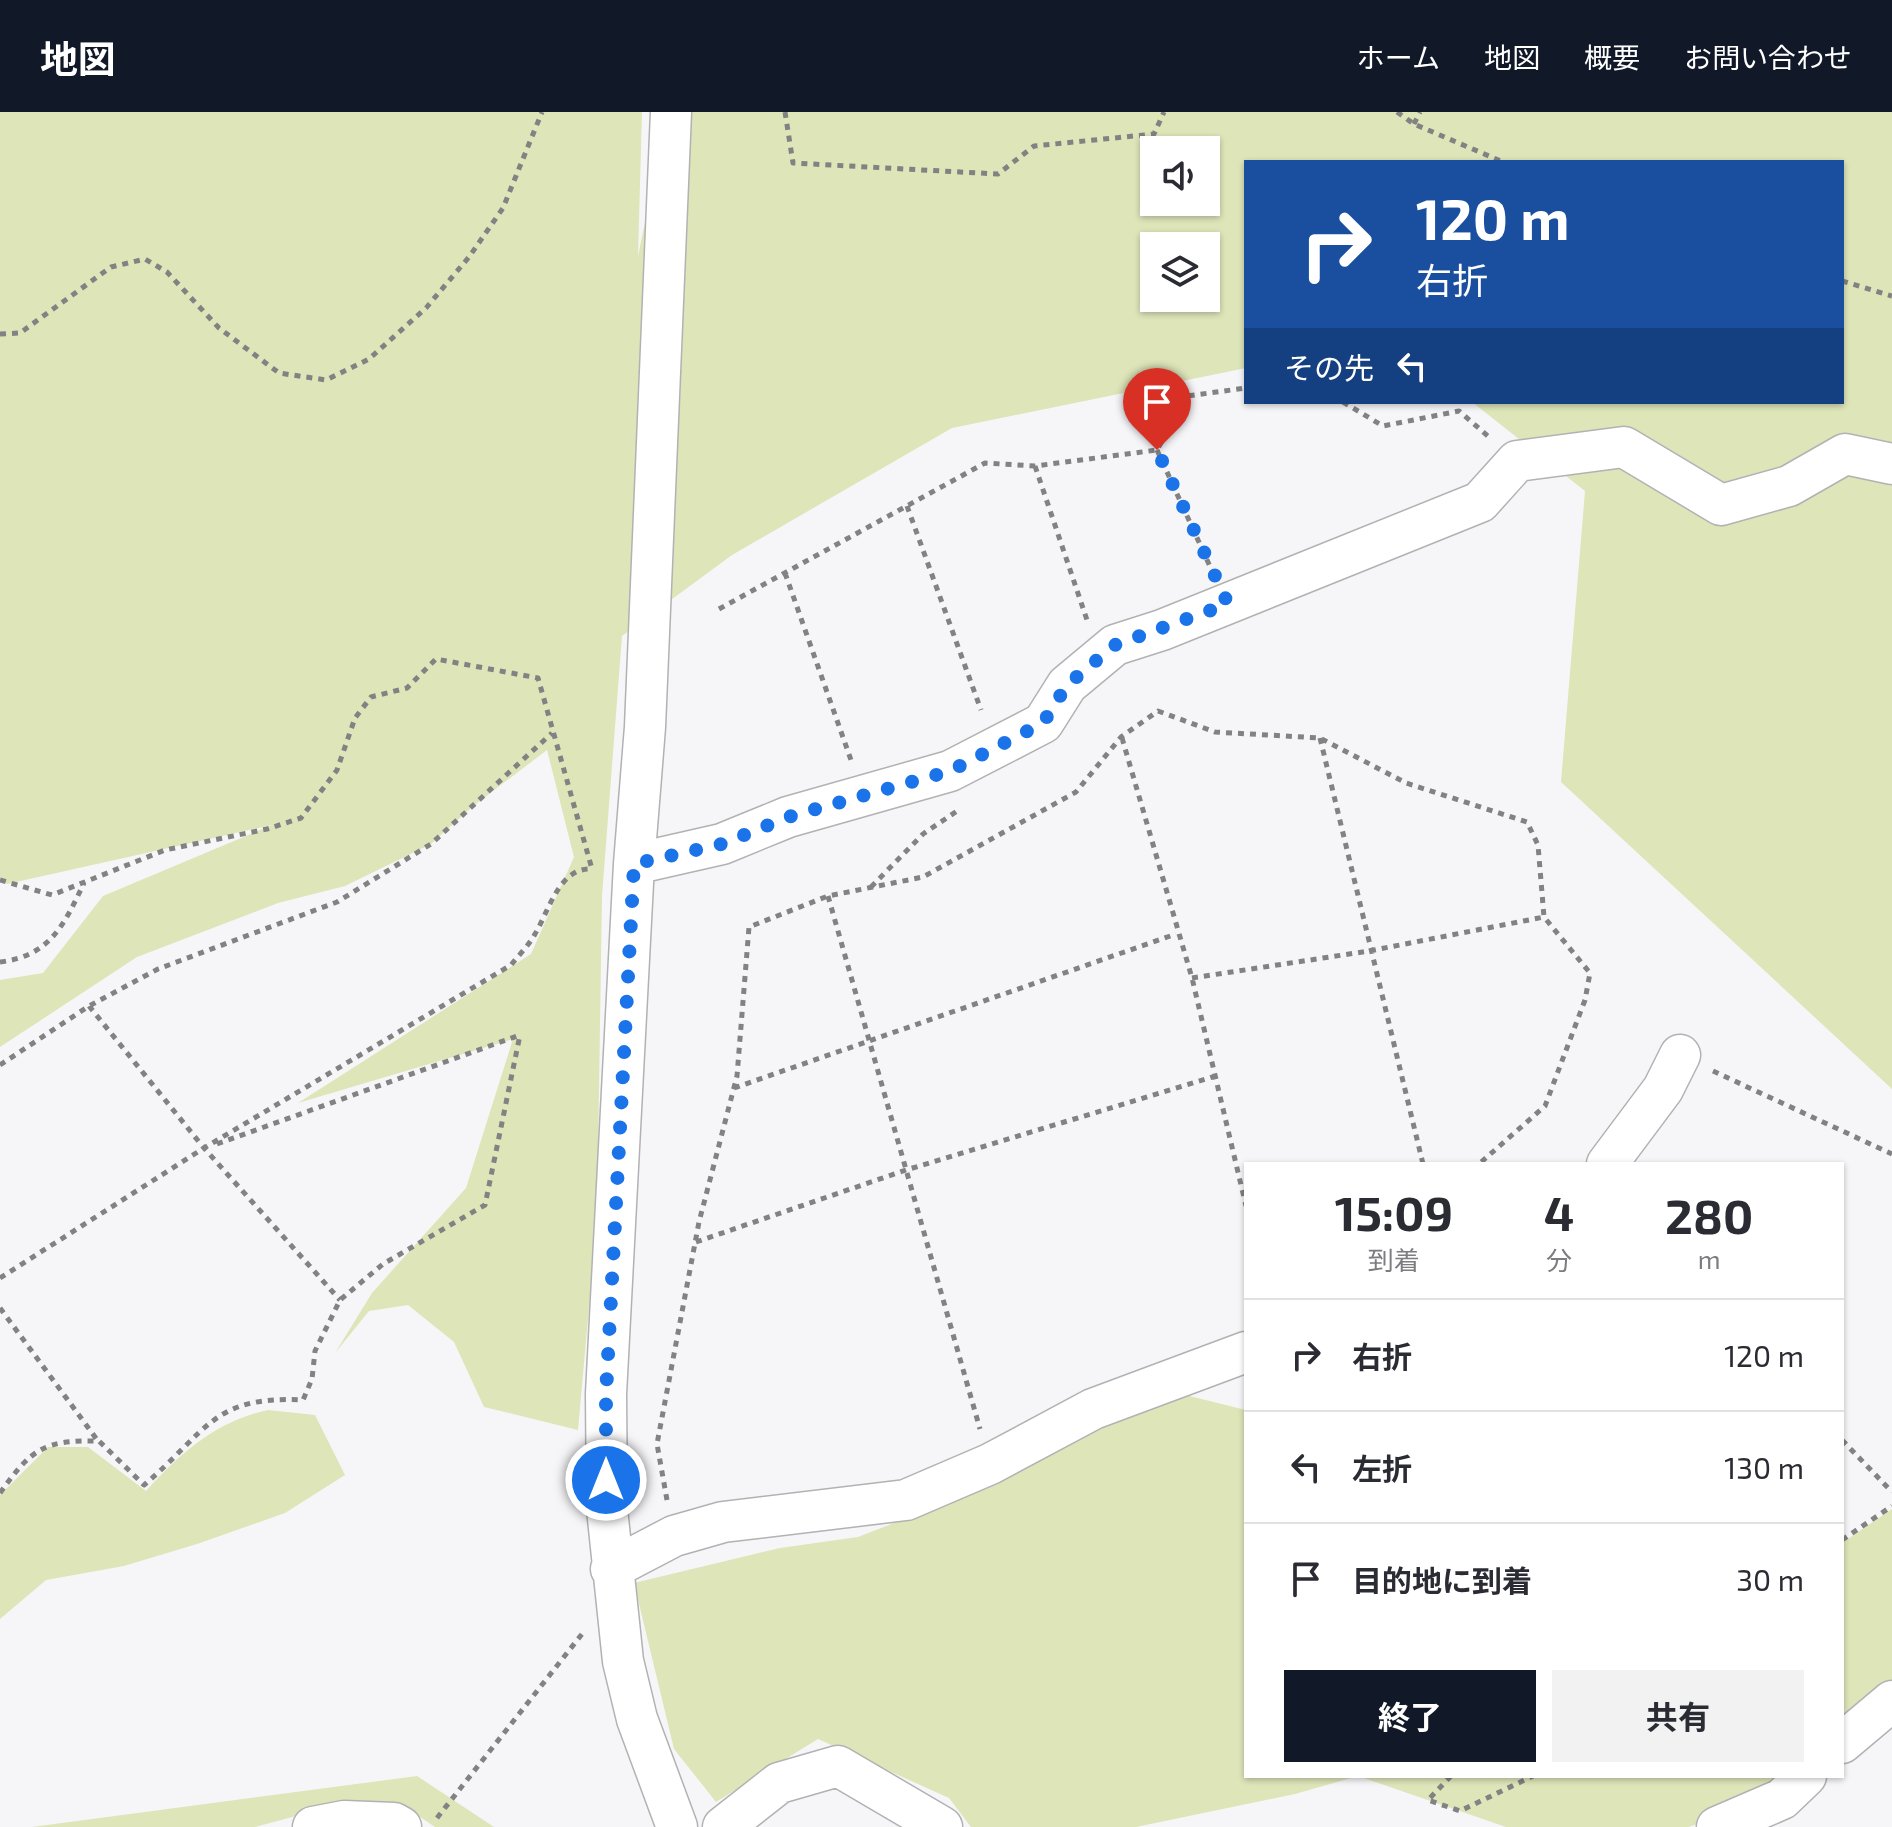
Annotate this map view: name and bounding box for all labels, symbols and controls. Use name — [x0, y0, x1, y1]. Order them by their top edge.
text: 地図 — [40, 35, 116, 81]
text: ホーム — [1357, 40, 1440, 74]
text: 地図 — [1484, 40, 1540, 74]
text: 概要 — [1584, 40, 1640, 74]
text: お問い合わせ — [1684, 40, 1852, 74]
map controls — [1140, 136, 1220, 312]
button: sound — [1140, 136, 1220, 216]
text: 120 m — [1416, 184, 1570, 251]
icon: right — [1284, 192, 1388, 296]
button: layers — [1140, 232, 1220, 312]
text: 右折 — [1416, 258, 1488, 301]
icon: left — [1390, 344, 1434, 388]
text: その先 — [1284, 349, 1374, 385]
pin — [1123, 368, 1191, 450]
icon: arrive — [1135, 380, 1179, 424]
text: 15:09 — [1335, 1183, 1453, 1241]
text: 4 — [1544, 1183, 1574, 1241]
text: 280 — [1665, 1186, 1753, 1244]
text: m — [1698, 1243, 1721, 1274]
text: 到着 — [1368, 1244, 1420, 1275]
text: 分 — [1546, 1244, 1572, 1275]
icon: right — [1284, 1333, 1328, 1377]
text: 120 m — [1724, 1337, 1804, 1373]
text: 右折 — [1352, 1338, 1412, 1374]
position arrow — [564, 1438, 648, 1522]
icon: left — [1284, 1445, 1328, 1489]
text: 130 m — [1724, 1449, 1804, 1485]
text: 左折 — [1352, 1450, 1412, 1486]
icon: arrive — [1284, 1557, 1328, 1601]
text: 30 m — [1736, 1561, 1804, 1597]
text: 目的地に到着 — [1352, 1562, 1532, 1598]
button: 終了 — [1284, 1670, 1536, 1762]
button: 共有 — [1552, 1670, 1804, 1762]

